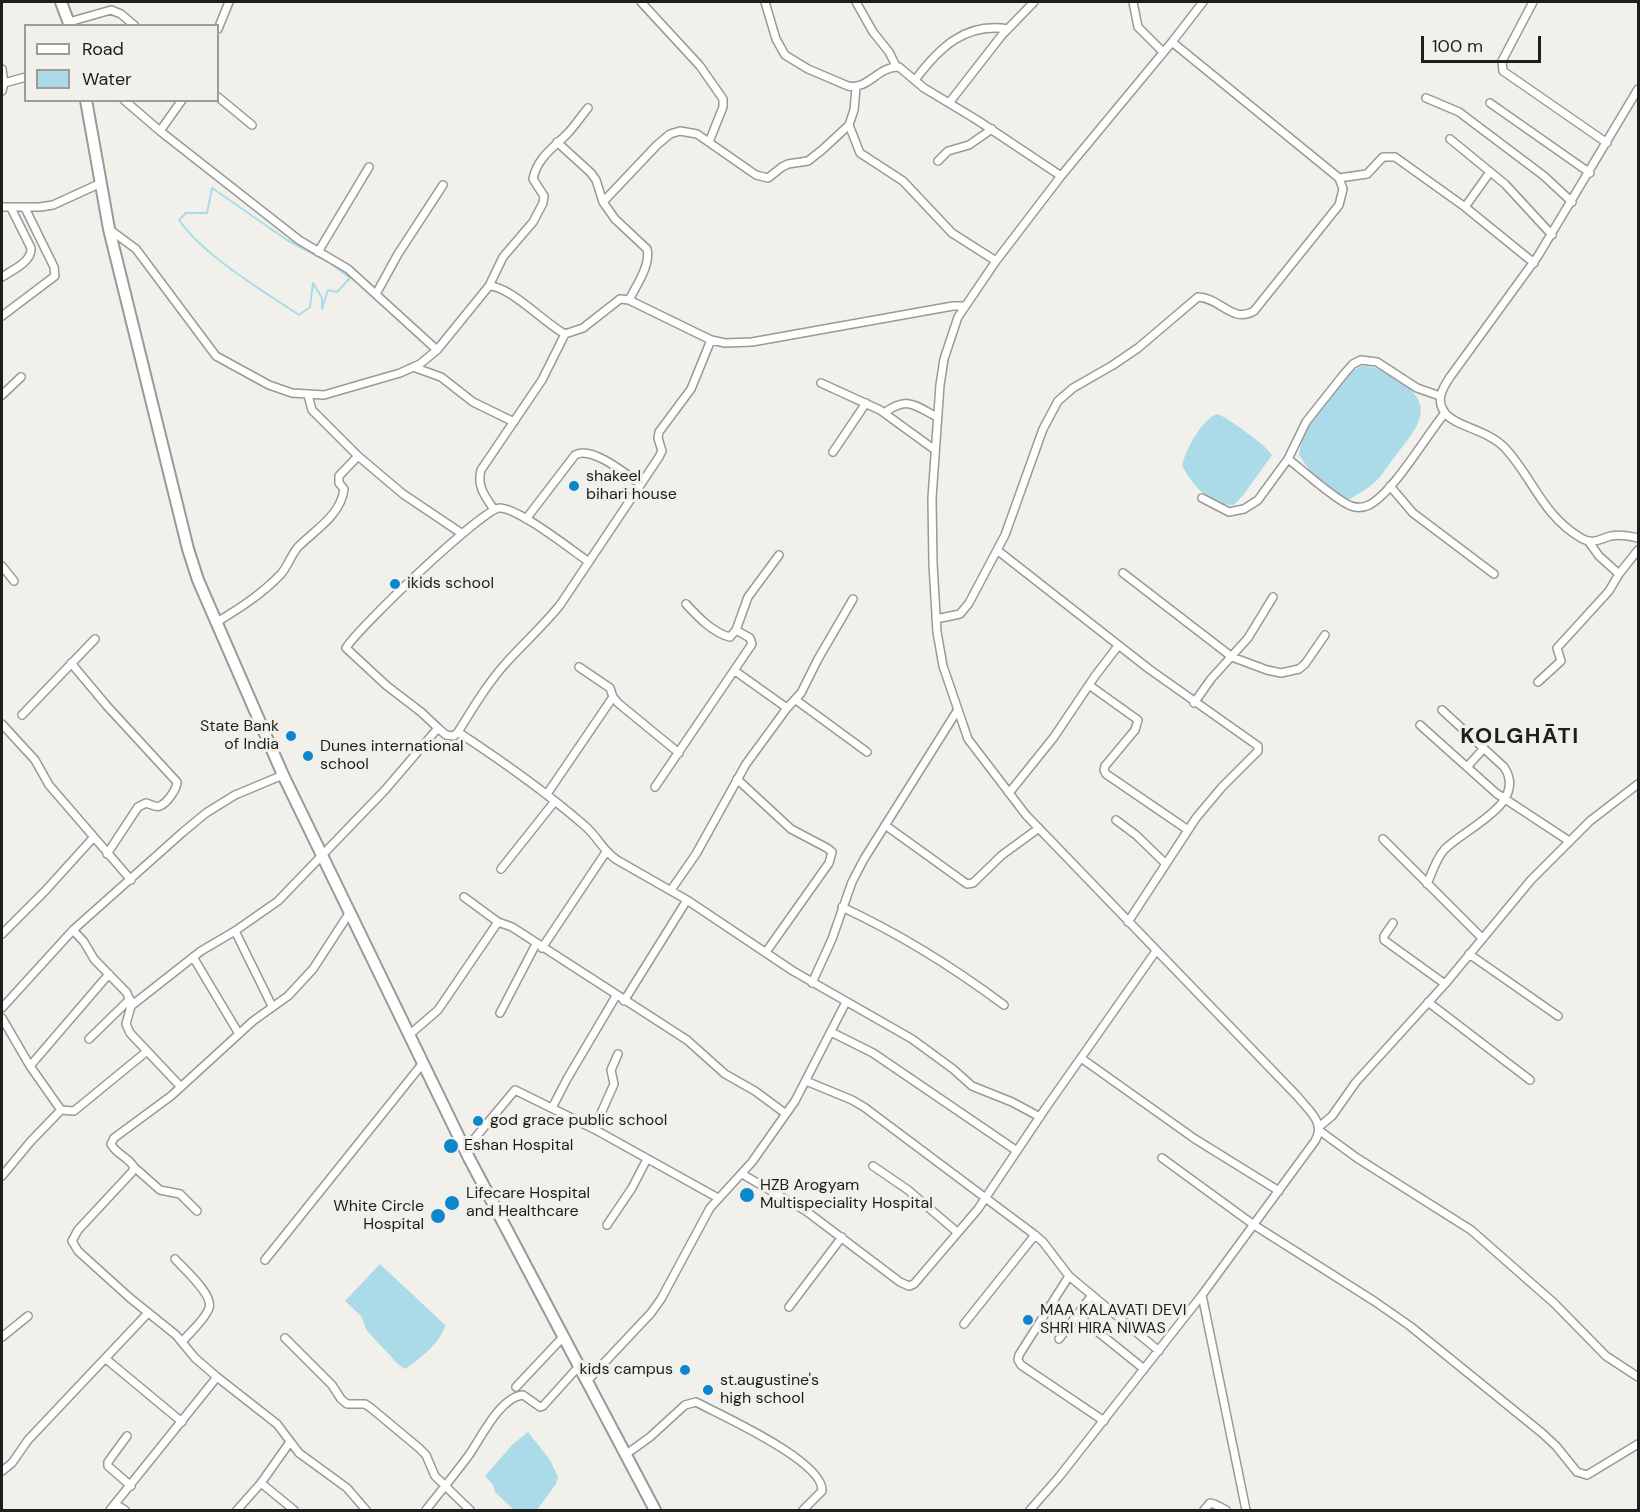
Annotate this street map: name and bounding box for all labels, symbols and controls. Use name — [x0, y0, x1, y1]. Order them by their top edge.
legend — [24, 24, 219, 102]
scale bar — [1424, 24, 1544, 62]
text: 100 m — [1432, 34, 1483, 58]
text: Road — [82, 37, 124, 61]
text: Water — [82, 67, 132, 91]
place label: shakeel bihari house — [586, 467, 677, 505]
marker: shakeel bihari house — [567, 479, 581, 493]
place label: ikids school — [407, 574, 494, 594]
marker: ikids school — [388, 577, 402, 591]
place label: State Bank of India — [200, 717, 279, 755]
district label: KOLGHĀTI — [1460, 724, 1580, 750]
marker: State Bank of India — [284, 729, 298, 743]
place label: Dunes international school — [320, 737, 464, 775]
marker: Dunes international school — [301, 749, 315, 763]
place label: god grace public school — [490, 1111, 667, 1131]
marker: god grace public school — [471, 1114, 485, 1128]
place label: Eshan Hospital — [464, 1136, 573, 1156]
marker: Eshan Hospital — [442, 1137, 460, 1155]
place label: HZB Arogyam Multispeciality Hospital — [760, 1176, 933, 1214]
place label: Lifecare Hospital and Healthcare — [466, 1184, 590, 1222]
marker: HZB Arogyam Multispeciality Hospital — [738, 1186, 756, 1204]
marker: Lifecare Hospital and Healthcare — [443, 1194, 461, 1212]
place label: White Circle Hospital — [333, 1197, 424, 1235]
marker: White Circle Hospital — [429, 1207, 447, 1225]
place label: MAA KALAVATI DEVI SHRI HIRA NIWAS — [1040, 1301, 1186, 1339]
marker: MAA KALAVATI DEVI SHRI HIRA NIWAS — [1021, 1313, 1035, 1327]
place label: kids campus — [579, 1360, 673, 1380]
marker: kids campus — [678, 1363, 692, 1377]
place label: st.augustine's high school — [720, 1371, 819, 1409]
marker: st.augustine's high school — [701, 1383, 715, 1397]

